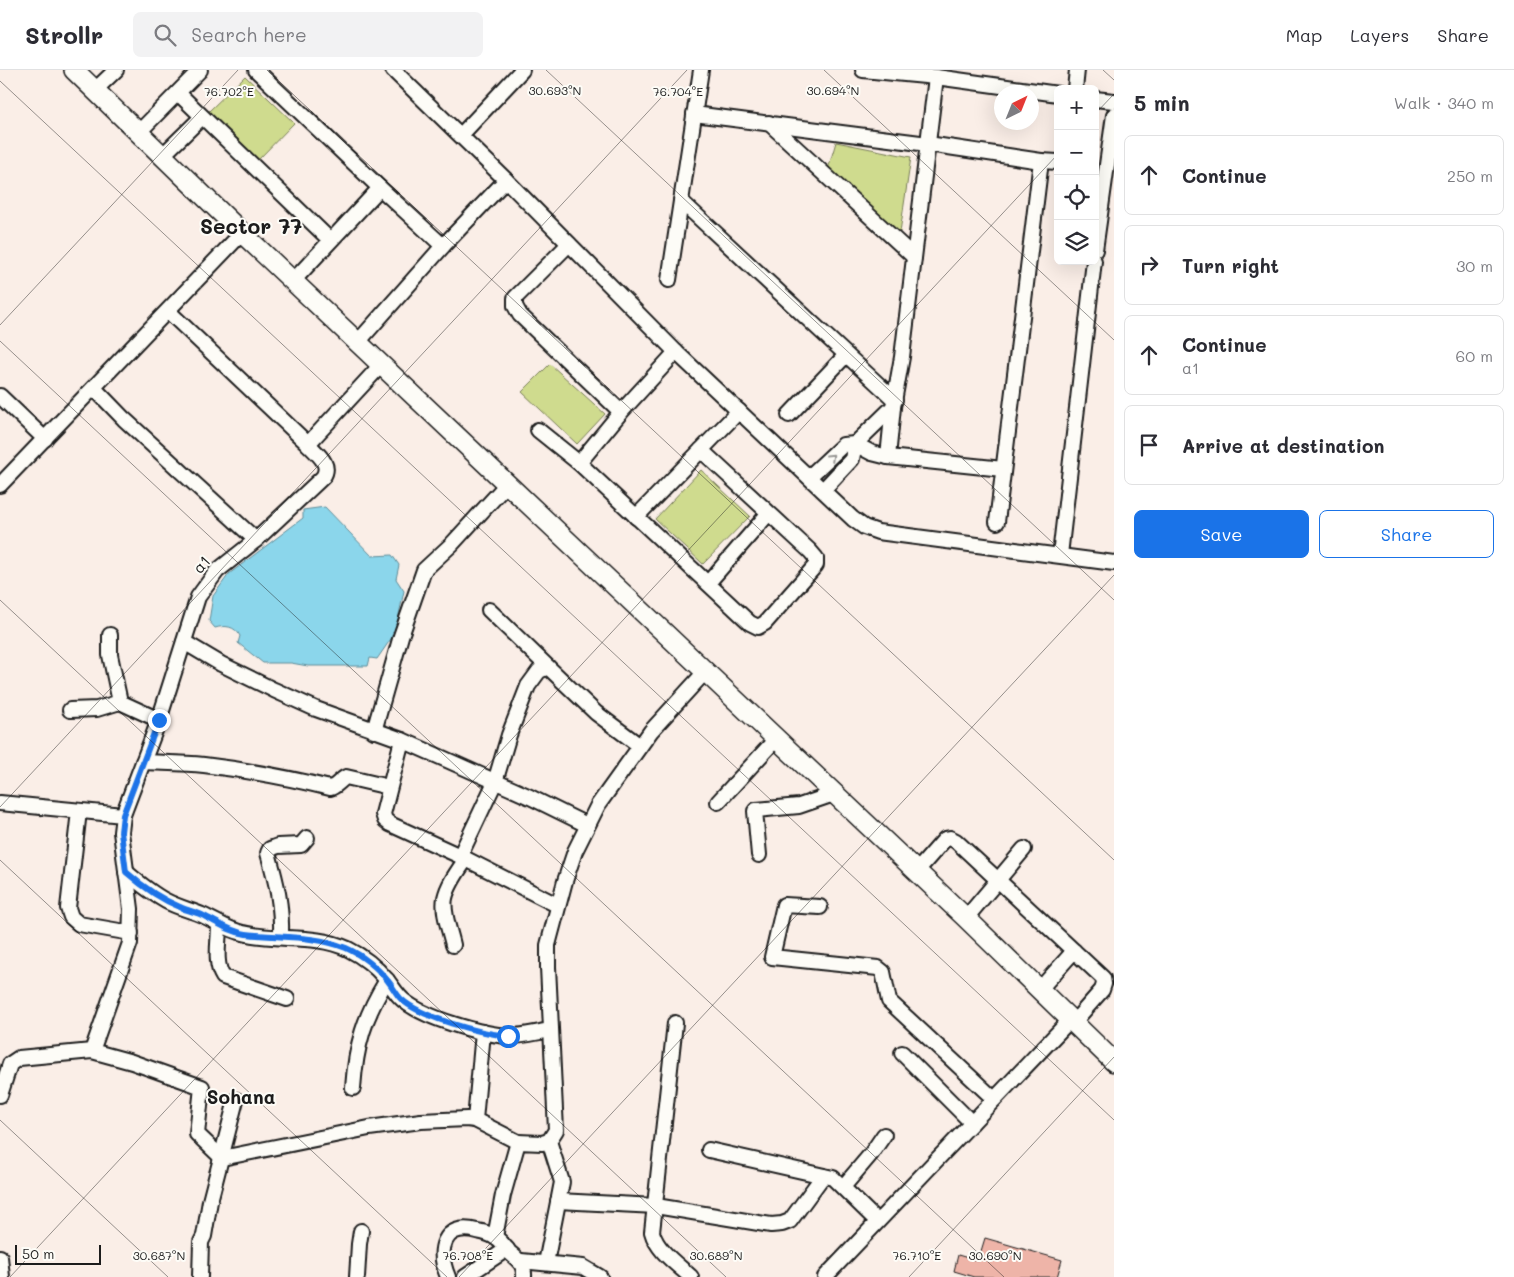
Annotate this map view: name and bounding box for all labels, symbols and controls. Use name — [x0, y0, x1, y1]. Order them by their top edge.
search box — [133, 12, 483, 57]
text: Strollr — [25, 19, 103, 50]
icon: search — [151, 21, 179, 49]
text: Search here — [191, 22, 307, 47]
text: Map — [1286, 23, 1322, 47]
text: Layers — [1350, 23, 1409, 47]
text: Share — [1437, 23, 1489, 47]
text: 30.693°N — [529, 82, 581, 98]
text: 30.694°N — [807, 82, 859, 98]
text: 76.702°E — [204, 83, 254, 99]
text: 76.704°E — [653, 83, 703, 99]
north arrow — [994, 85, 1039, 130]
map controls — [1054, 85, 1099, 265]
button: + — [1054, 85, 1099, 130]
text: 5 min — [1134, 89, 1190, 116]
text: Walk · 340 m — [1394, 92, 1494, 113]
button: − — [1054, 130, 1099, 175]
icon: ahead — [1135, 161, 1163, 189]
text: Continue — [1182, 163, 1267, 188]
text: 250 m — [1447, 165, 1493, 186]
button: locate — [1054, 175, 1099, 220]
district label: Sector 77 — [200, 212, 302, 239]
button: layers — [1054, 220, 1099, 265]
icon: right — [1135, 251, 1163, 279]
text: Turn right — [1182, 253, 1279, 278]
text: 30 m — [1456, 255, 1493, 276]
text: Continue — [1182, 332, 1267, 357]
icon: ahead — [1135, 341, 1163, 369]
text: 60 m — [1456, 345, 1493, 366]
text: a1 — [1182, 357, 1199, 378]
icon: arrive — [1135, 431, 1163, 459]
text: Arrive at destination — [1182, 433, 1385, 458]
one-way arrow — [825, 454, 834, 463]
button: Save — [1134, 510, 1309, 558]
button: Share — [1319, 510, 1494, 558]
street label: a1 — [187, 551, 215, 577]
route end — [148, 709, 171, 732]
route start — [497, 1025, 520, 1048]
district label: Sohana — [207, 1084, 275, 1109]
scale bar — [15, 1242, 101, 1265]
text: 50 m — [22, 1244, 54, 1263]
text: 30.687°N — [133, 1247, 185, 1263]
text: 76.708°E — [443, 1247, 493, 1263]
text: 30.689°N — [689, 1247, 743, 1263]
text: 76.710°E — [893, 1247, 941, 1263]
text: 30.690°N — [968, 1247, 1022, 1263]

